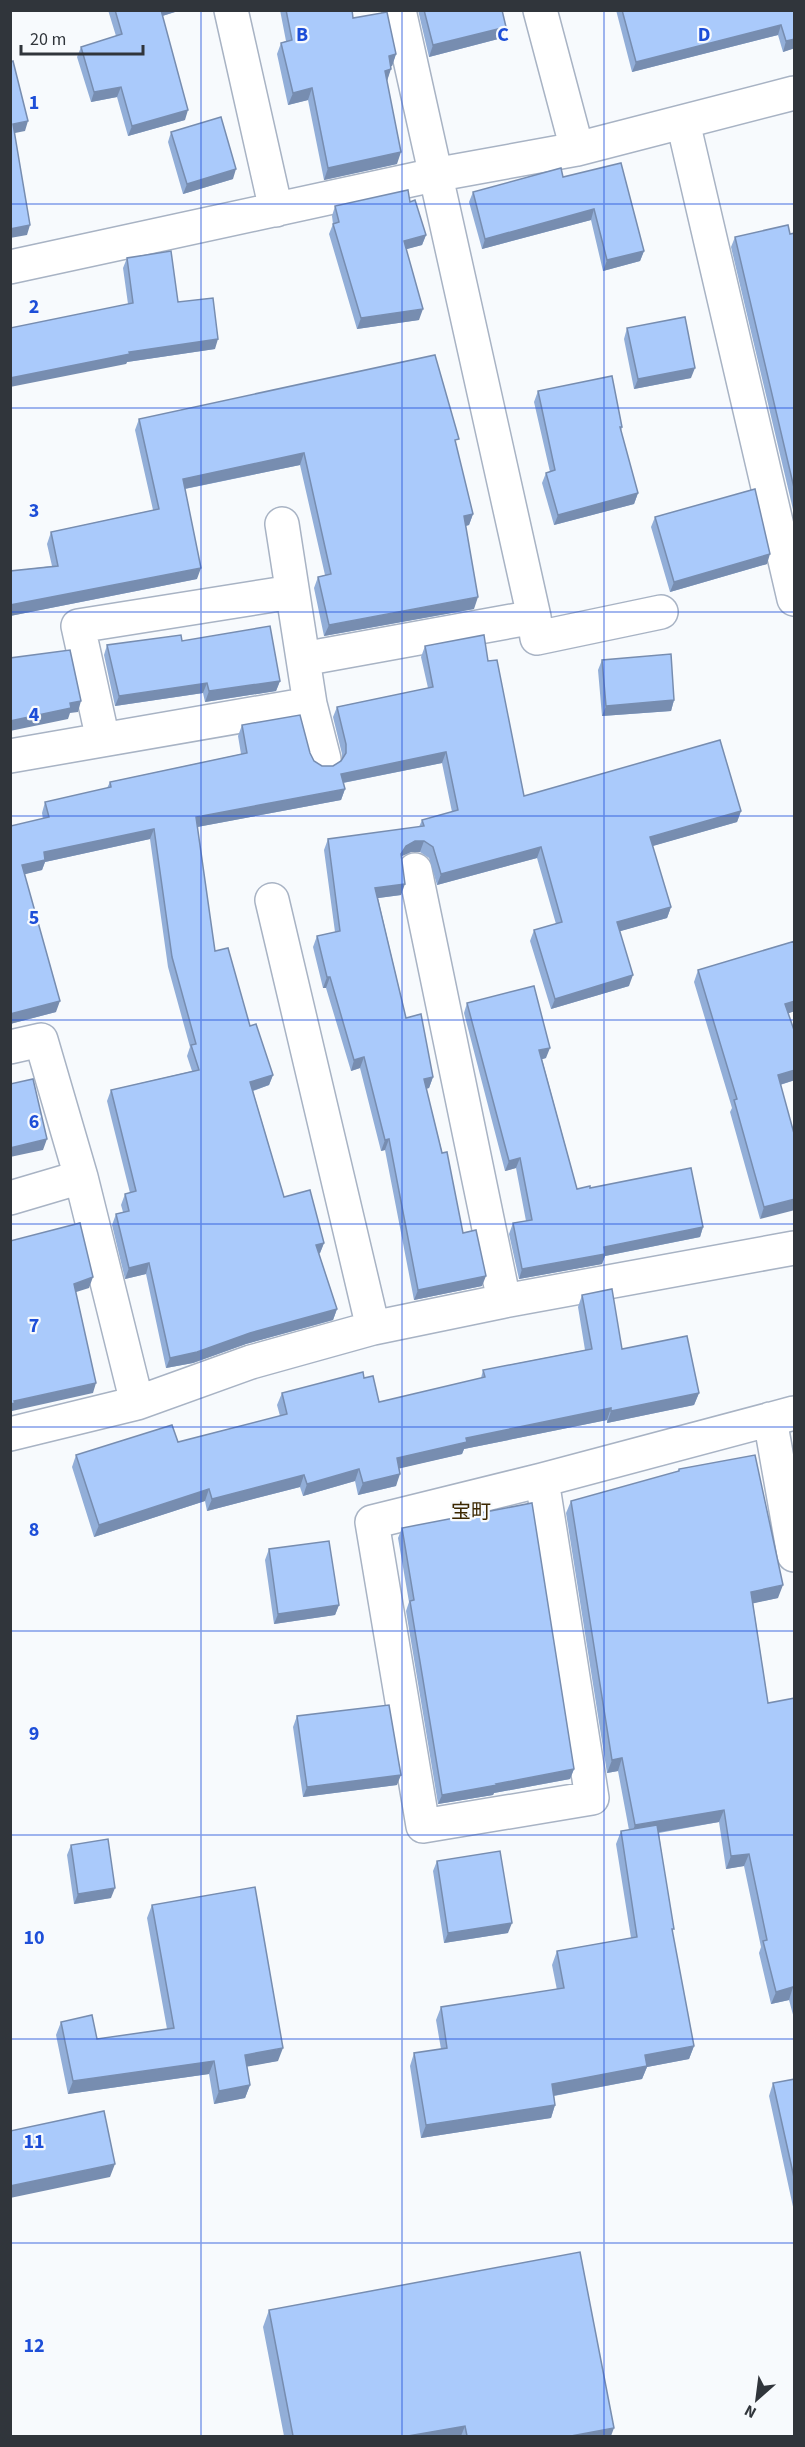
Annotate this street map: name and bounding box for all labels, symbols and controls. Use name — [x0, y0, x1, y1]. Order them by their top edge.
scale bar — [21, 18, 142, 56]
text: B — [296, 21, 308, 49]
text: C — [497, 21, 509, 49]
text: D — [698, 21, 710, 49]
text: 20 m — [30, 27, 66, 52]
text: 1 — [29, 89, 39, 117]
text: 2 — [29, 293, 39, 321]
text: 3 — [29, 497, 39, 525]
text: 4 — [29, 701, 40, 729]
text: 5 — [29, 904, 39, 932]
text: 6 — [29, 1108, 39, 1136]
text: 7 — [29, 1312, 39, 1340]
district label: 宝町 — [451, 1498, 491, 1526]
text: 8 — [29, 1516, 39, 1544]
text: 9 — [29, 1720, 39, 1748]
text: 10 — [23, 1924, 45, 1952]
text: 11 — [23, 2128, 45, 2156]
text: 12 — [23, 2332, 45, 2360]
north arrow — [727, 2369, 787, 2429]
text: N — [741, 2399, 760, 2424]

